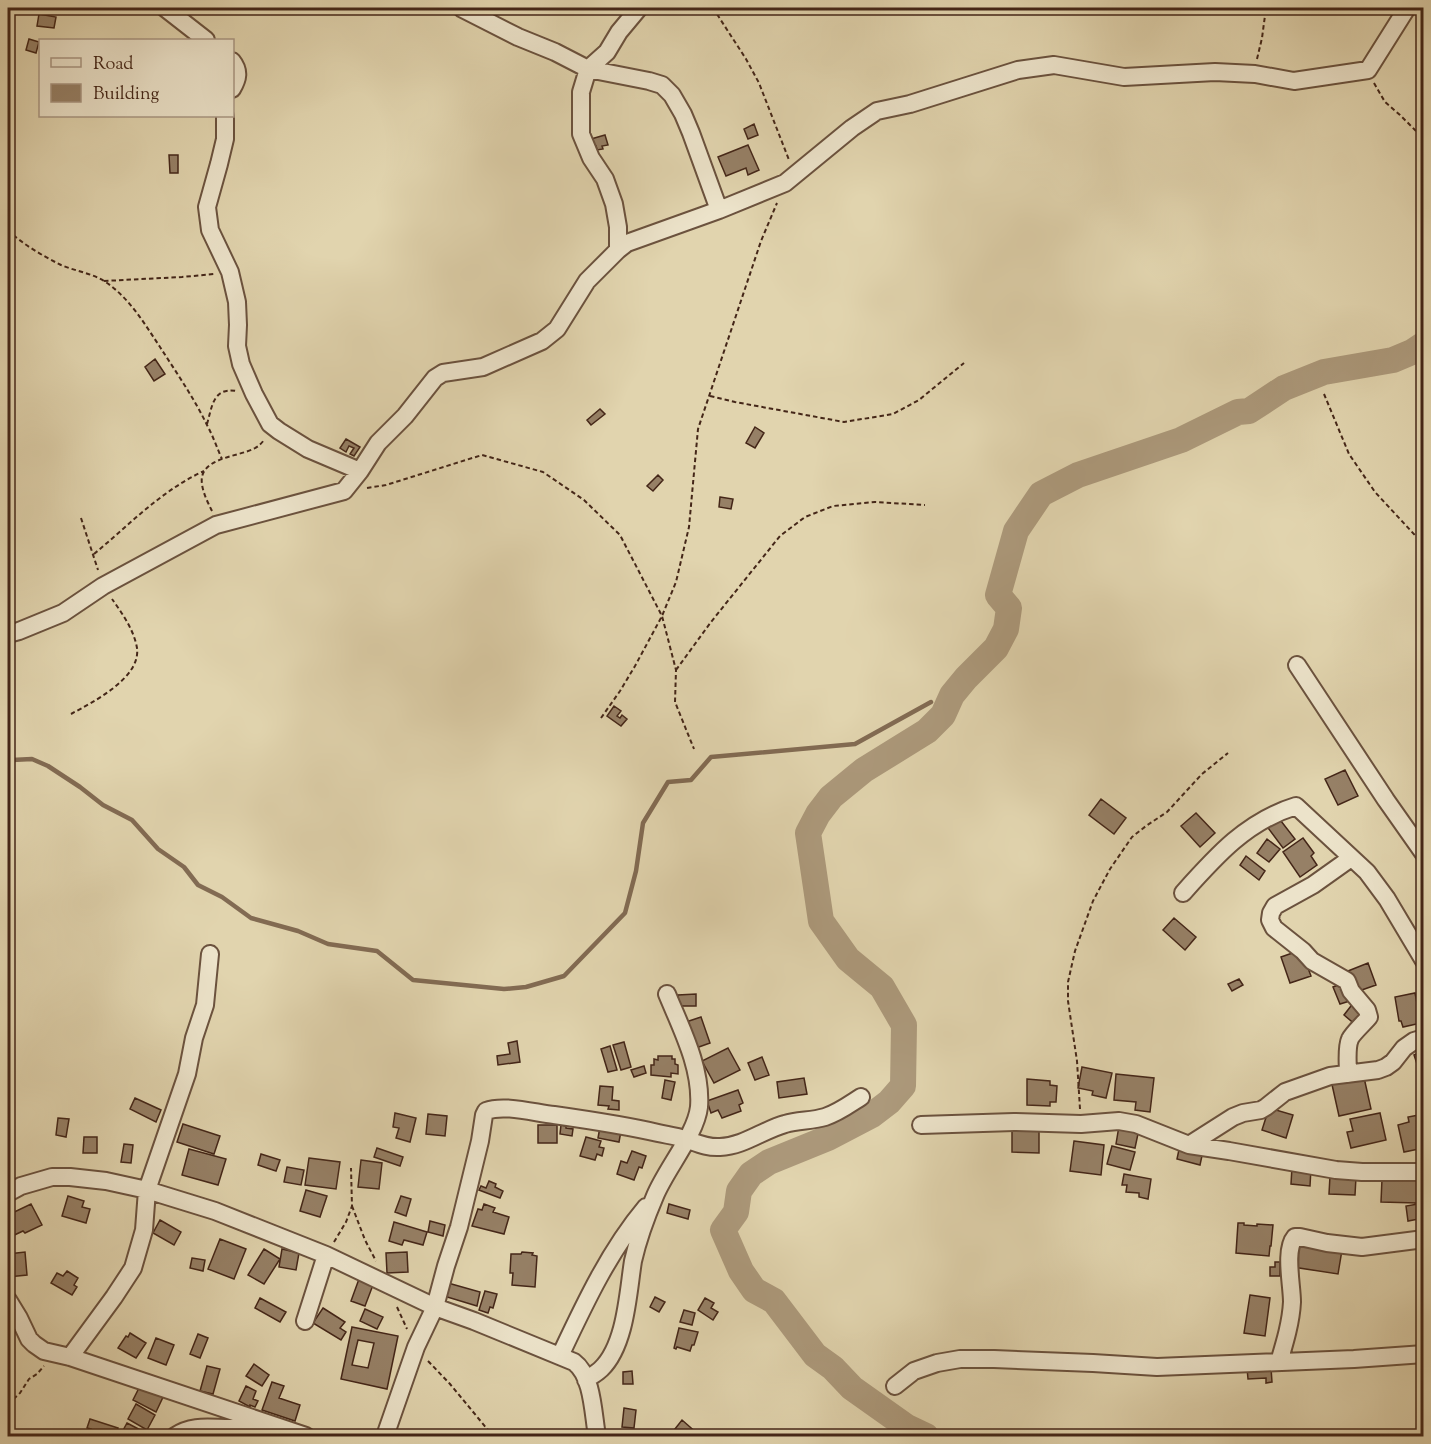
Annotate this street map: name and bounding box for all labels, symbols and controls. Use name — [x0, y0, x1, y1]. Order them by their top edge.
legend — [39, 39, 234, 117]
text: Road — [93, 52, 133, 78]
text: Building — [93, 82, 159, 108]

